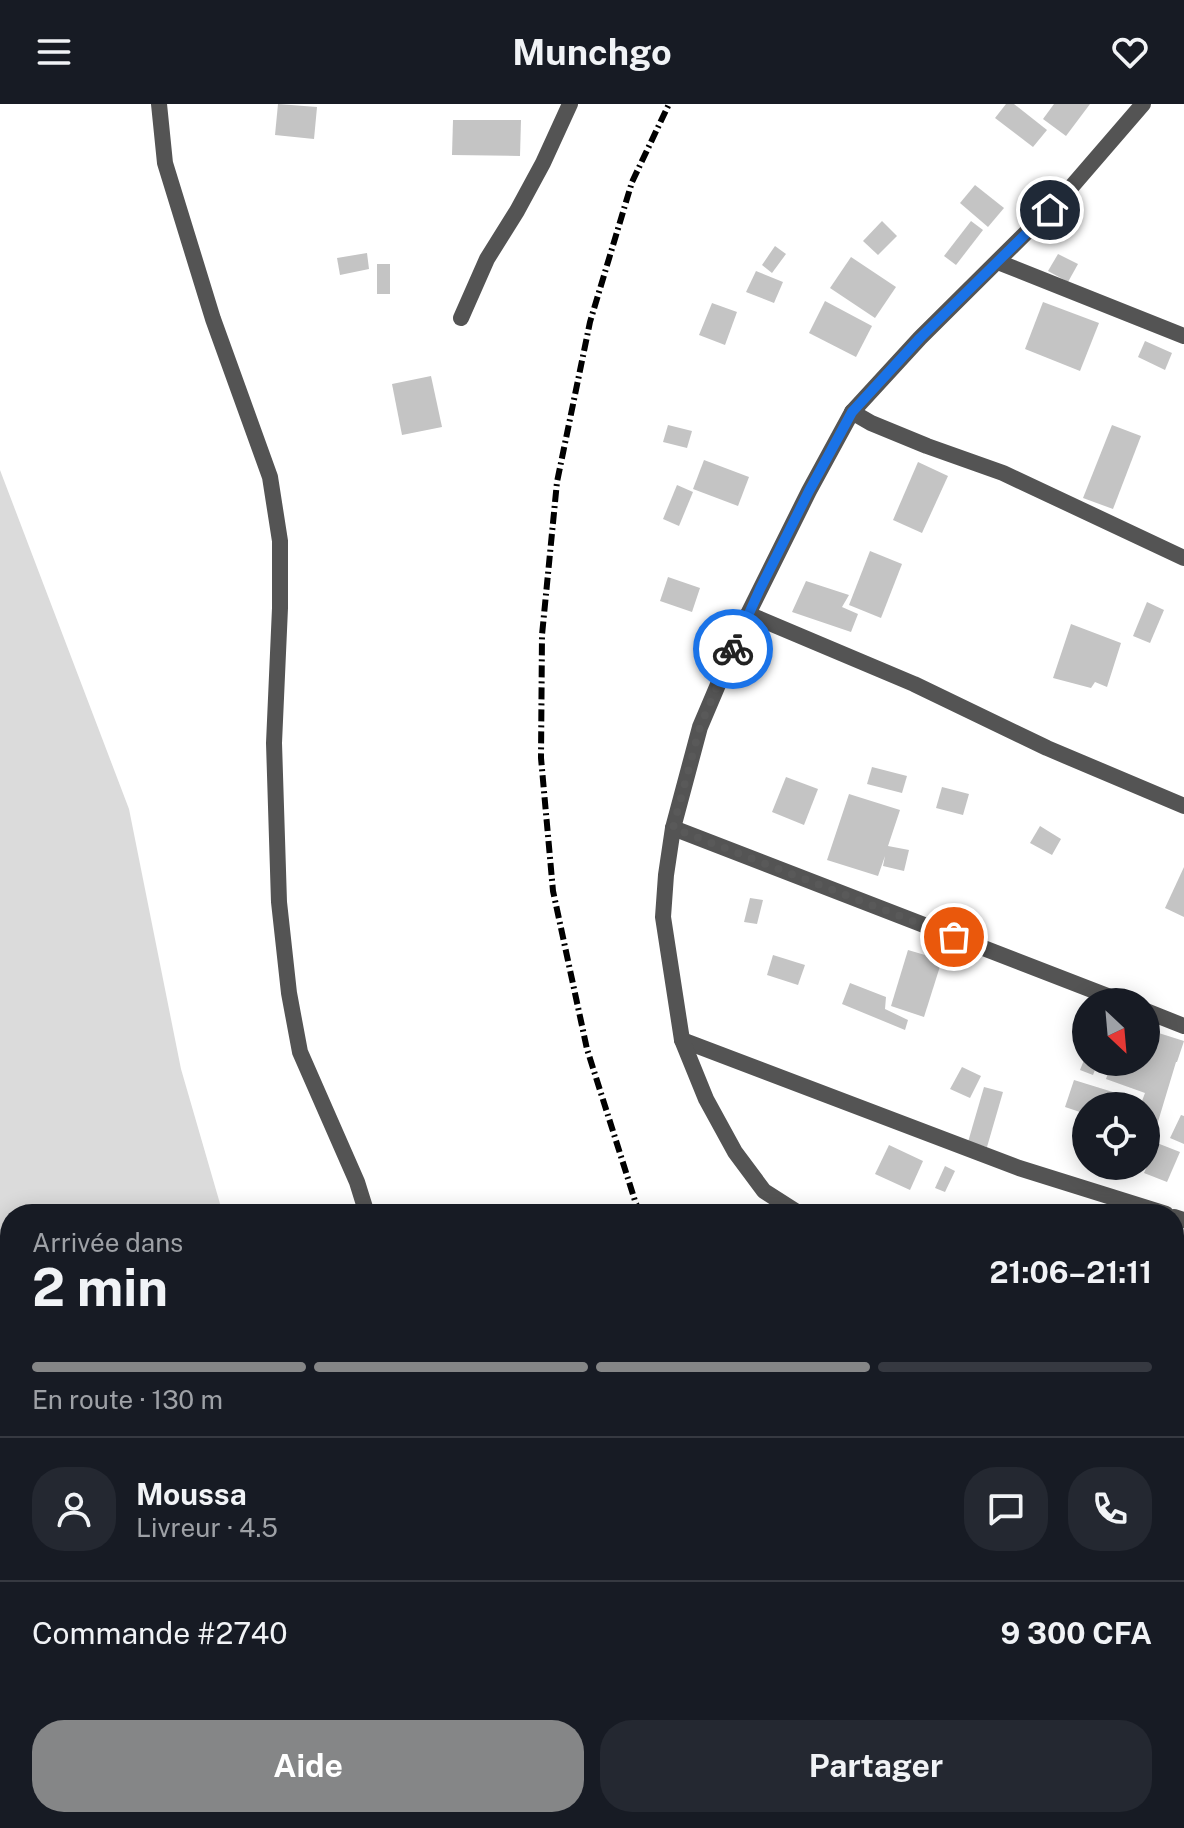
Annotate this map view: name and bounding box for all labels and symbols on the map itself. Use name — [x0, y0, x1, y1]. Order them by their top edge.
pin — [1016, 176, 1084, 244]
courier — [693, 609, 773, 689]
pin — [920, 903, 988, 971]
north arrow — [1072, 988, 1160, 1076]

